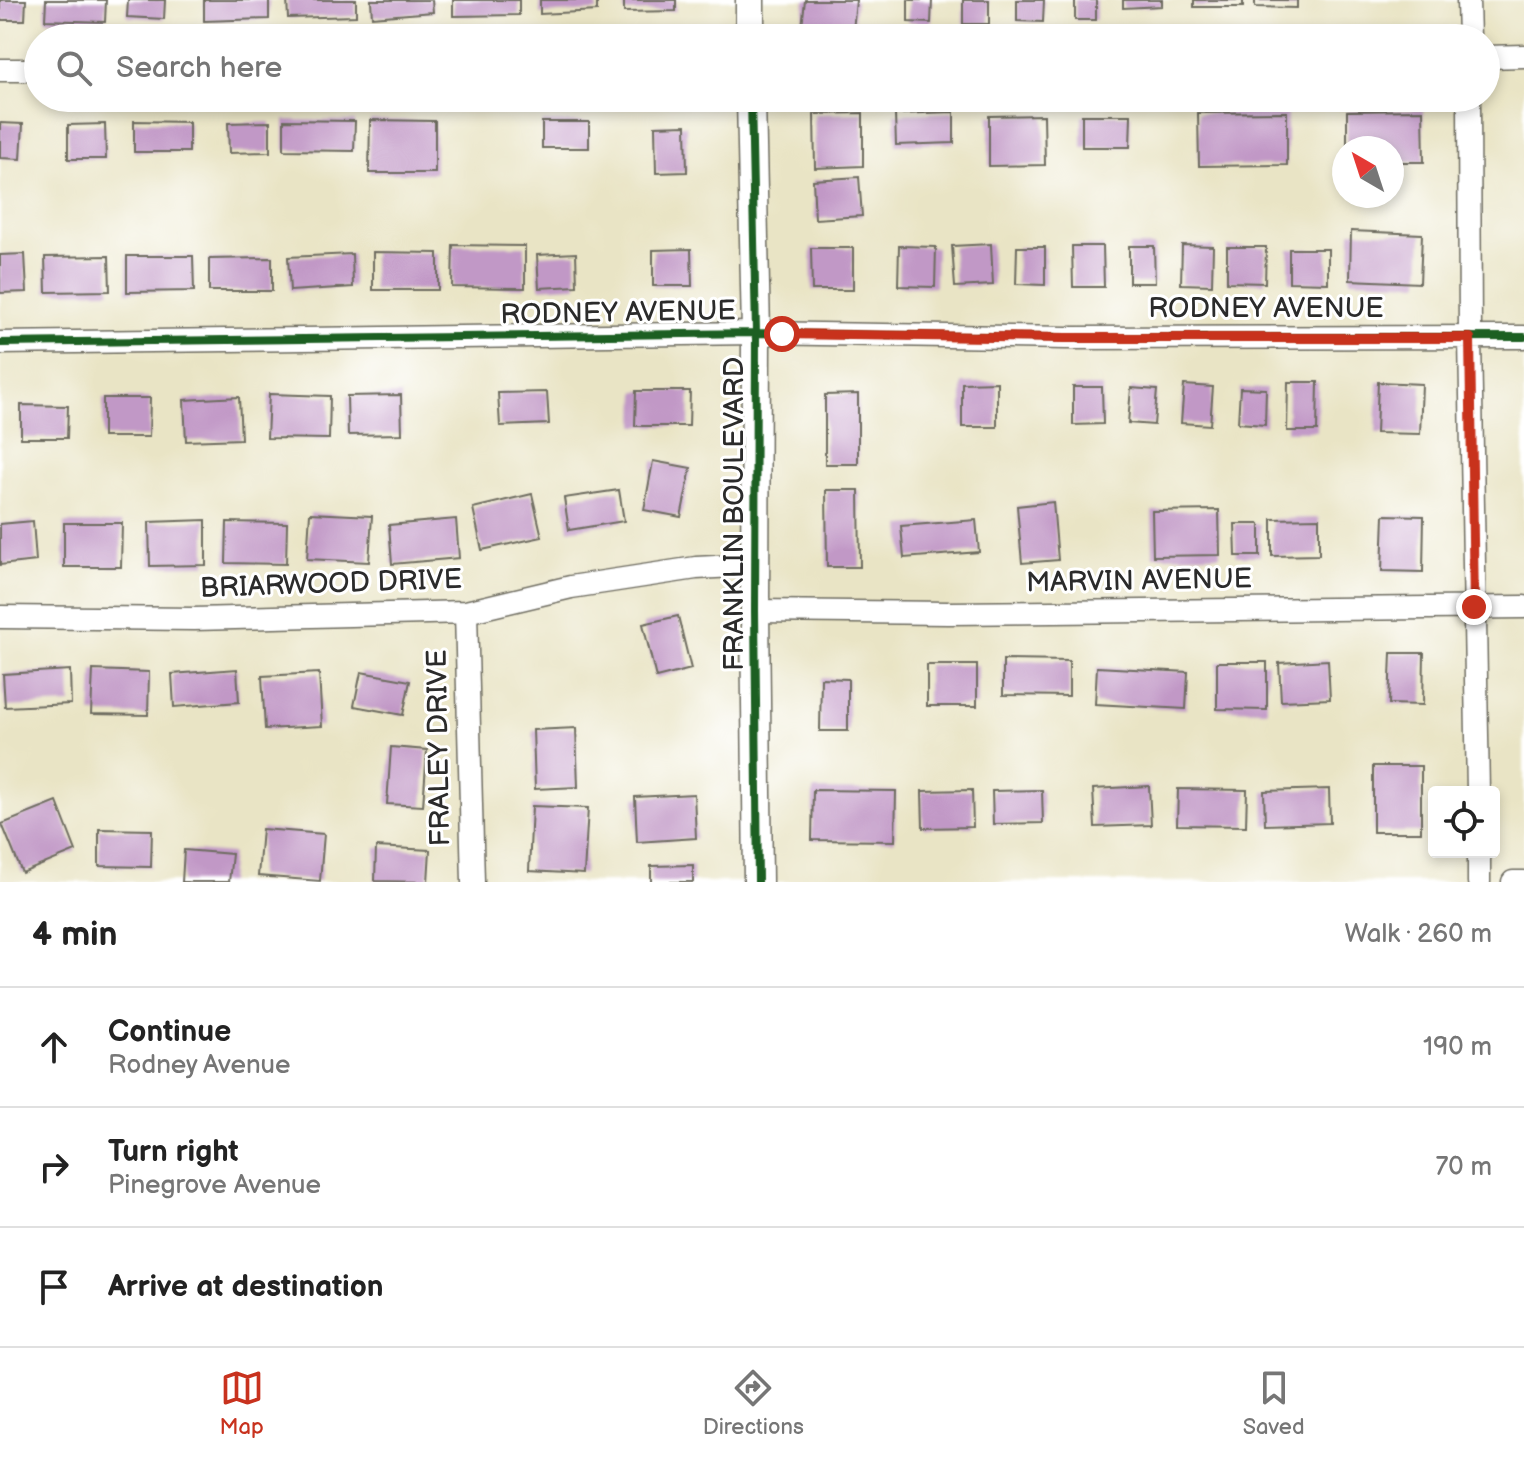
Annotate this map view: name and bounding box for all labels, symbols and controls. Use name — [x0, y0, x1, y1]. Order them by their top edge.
search box — [24, 24, 1500, 112]
icon: search — [52, 46, 96, 90]
text: Search here — [116, 50, 282, 86]
north arrow — [1332, 136, 1404, 208]
street label: RODNEY AVENUE — [1148, 292, 1384, 325]
street label: RODNEY AVENUE — [500, 294, 736, 332]
route start — [764, 316, 800, 352]
street label: FRANKLIN BOULEVARD — [718, 357, 751, 671]
street label: BRIARWOOD DRIVE — [199, 563, 463, 605]
street label: MARVIN AVENUE — [1026, 563, 1252, 599]
route end — [1456, 589, 1492, 625]
street label: FRALEY DRIVE — [421, 649, 457, 847]
map controls — [1428, 786, 1500, 858]
button: locate — [1428, 786, 1500, 858]
text: 4 min — [32, 914, 118, 955]
text: Walk · 260 m — [1345, 919, 1492, 950]
text: Continue — [108, 1014, 231, 1050]
icon: ahead — [32, 1025, 76, 1069]
text: 190 m — [1423, 1032, 1492, 1063]
text: Rodney Avenue — [108, 1050, 290, 1081]
text: Turn right — [108, 1134, 239, 1170]
icon: right — [32, 1145, 76, 1189]
text: 70 m — [1435, 1152, 1492, 1183]
text: Pinegrove Avenue — [108, 1170, 321, 1201]
icon: arrive — [32, 1265, 76, 1309]
text: Arrive at destination — [108, 1269, 384, 1305]
tab: Map — [219, 1366, 264, 1441]
tab: Directions — [703, 1366, 804, 1441]
tab: Saved — [1243, 1366, 1305, 1441]

